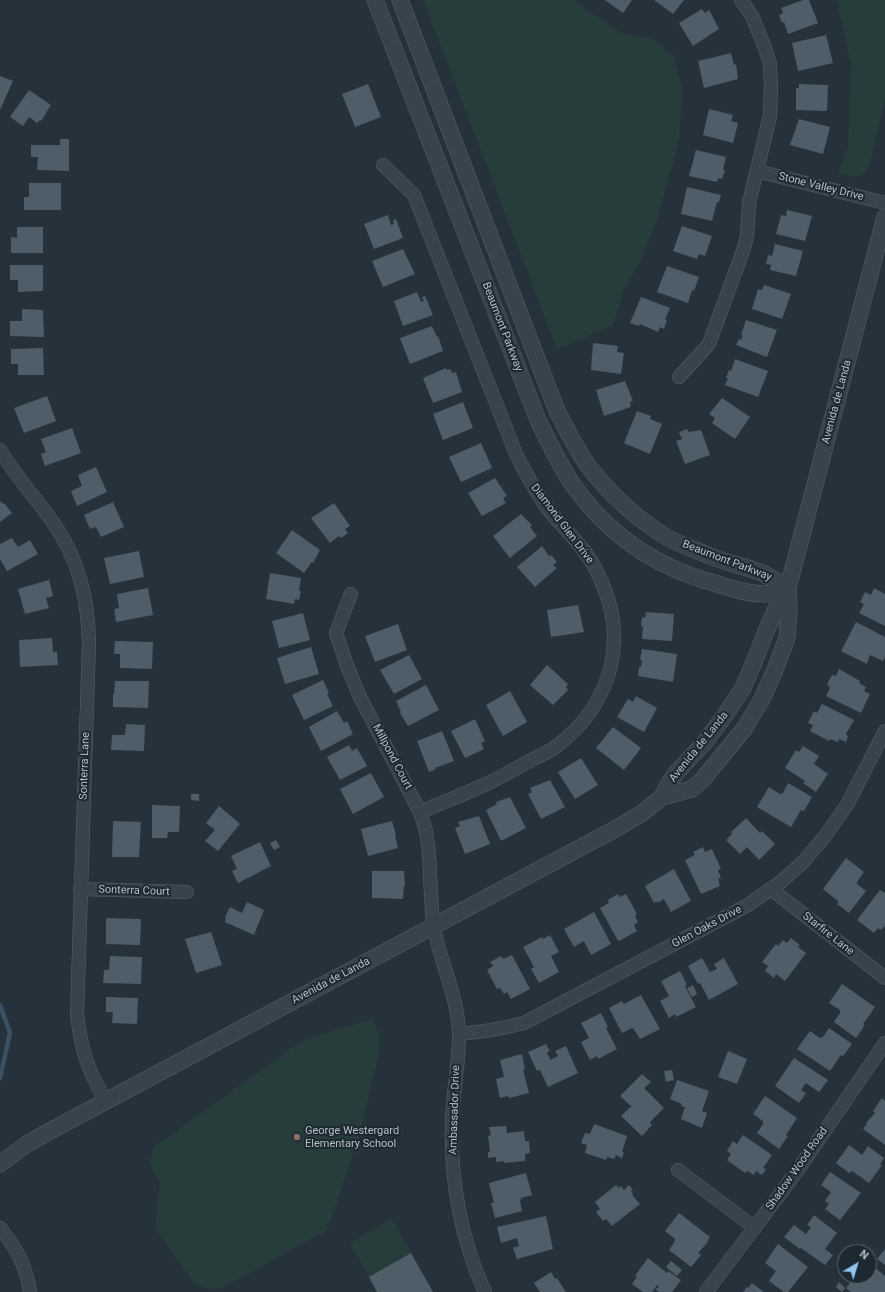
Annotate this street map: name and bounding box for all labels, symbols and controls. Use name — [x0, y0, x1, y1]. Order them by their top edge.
street label: Stone Valley Drive — [777, 170, 865, 204]
street label: Beaumont Parkway — [479, 280, 525, 374]
street label: Avenida de Landa — [819, 358, 855, 446]
street label: Diamond Glen Drive — [528, 482, 596, 566]
street label: Beaumont Parkway — [680, 538, 774, 584]
street label: Avenida de Landa — [667, 709, 731, 785]
street label: Millpond Court — [369, 722, 415, 792]
street label: Sonterra Lane — [77, 732, 93, 800]
street label: Sonterra Court — [98, 883, 170, 899]
street label: Glen Oaks Drive — [670, 903, 744, 951]
street label: Starfire Lane — [800, 910, 856, 958]
street label: Avenida de Landa — [290, 955, 372, 1007]
street label: Ambassador Drive — [447, 1065, 463, 1155]
place label: George Westergard Elementary School — [305, 1124, 399, 1150]
street label: Shadow Wood Road — [763, 1125, 831, 1213]
marker: George Westergard Elementary School — [292, 1132, 302, 1142]
north arrow — [837, 1244, 877, 1284]
text: N — [857, 1247, 871, 1262]

